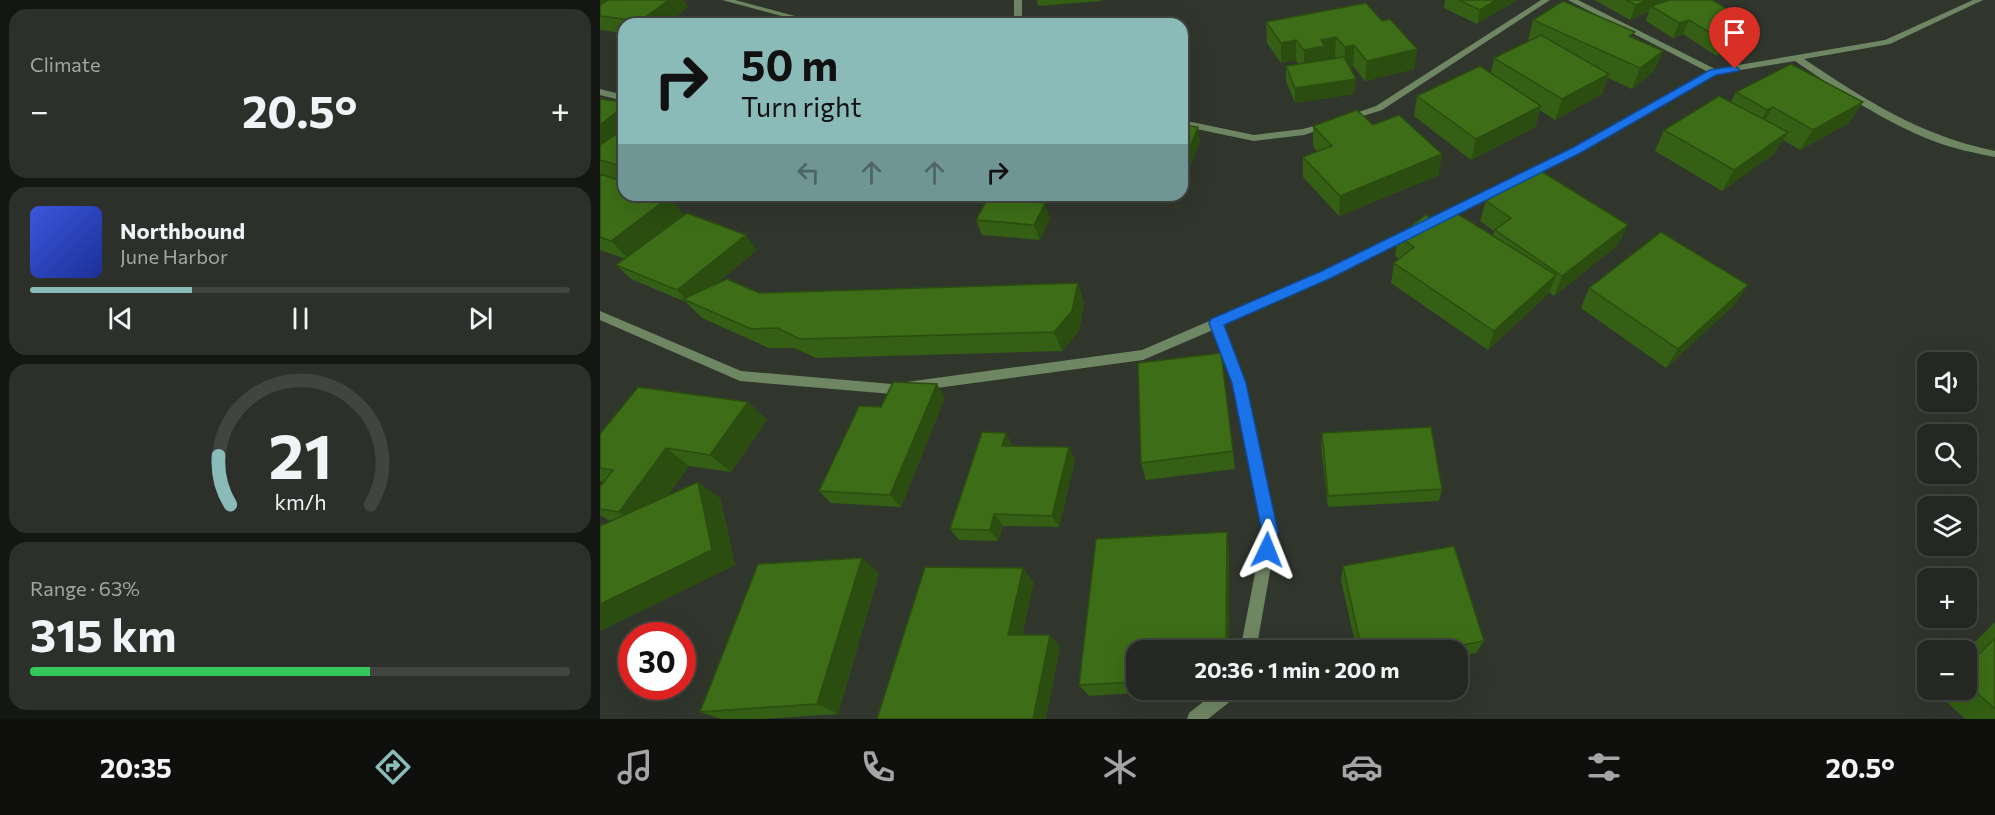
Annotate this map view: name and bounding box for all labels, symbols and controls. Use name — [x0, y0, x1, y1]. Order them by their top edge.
pin — [1709, 7, 1760, 69]
icon: arrive — [1718, 16, 1751, 49]
text: 50 m — [741, 38, 838, 90]
icon: right — [642, 42, 720, 120]
text: Climate — [30, 52, 100, 76]
text: 20.5° — [242, 82, 357, 137]
text: − — [30, 89, 49, 130]
text: + — [551, 89, 570, 130]
text: Turn right — [741, 90, 861, 123]
icon: left — [792, 156, 825, 189]
icon: ahead — [855, 156, 888, 189]
icon: ahead — [918, 156, 951, 189]
icon: right — [981, 156, 1014, 189]
text: Northbound — [120, 217, 245, 244]
text: June Harbor — [120, 244, 228, 268]
icon: previous — [104, 302, 137, 335]
icon: pause — [284, 302, 317, 335]
icon: next — [464, 302, 497, 335]
map controls — [1917, 352, 1977, 700]
button: sound — [1917, 352, 1977, 412]
text: 21 — [268, 416, 332, 492]
button: search — [1917, 424, 1977, 484]
text: km/h — [274, 489, 326, 515]
button: layers — [1917, 496, 1977, 556]
position arrow — [1235, 518, 1299, 582]
button: + — [1917, 568, 1977, 628]
text: Range · 63% — [30, 576, 140, 600]
text: 315 km — [30, 606, 177, 661]
speed limit sign: 30 — [618, 622, 696, 700]
button: − — [1917, 640, 1977, 700]
text: 20:36 · 1 min · 200 m — [1195, 656, 1399, 683]
icon: directions — [372, 746, 414, 788]
icon: music — [614, 746, 656, 788]
icon: phone — [857, 746, 899, 788]
icon: climate — [1099, 746, 1141, 788]
icon: car — [1341, 746, 1383, 788]
icon: filters — [1583, 746, 1625, 788]
text: 20:35 — [100, 751, 172, 784]
text: 20.5° — [1826, 751, 1895, 784]

